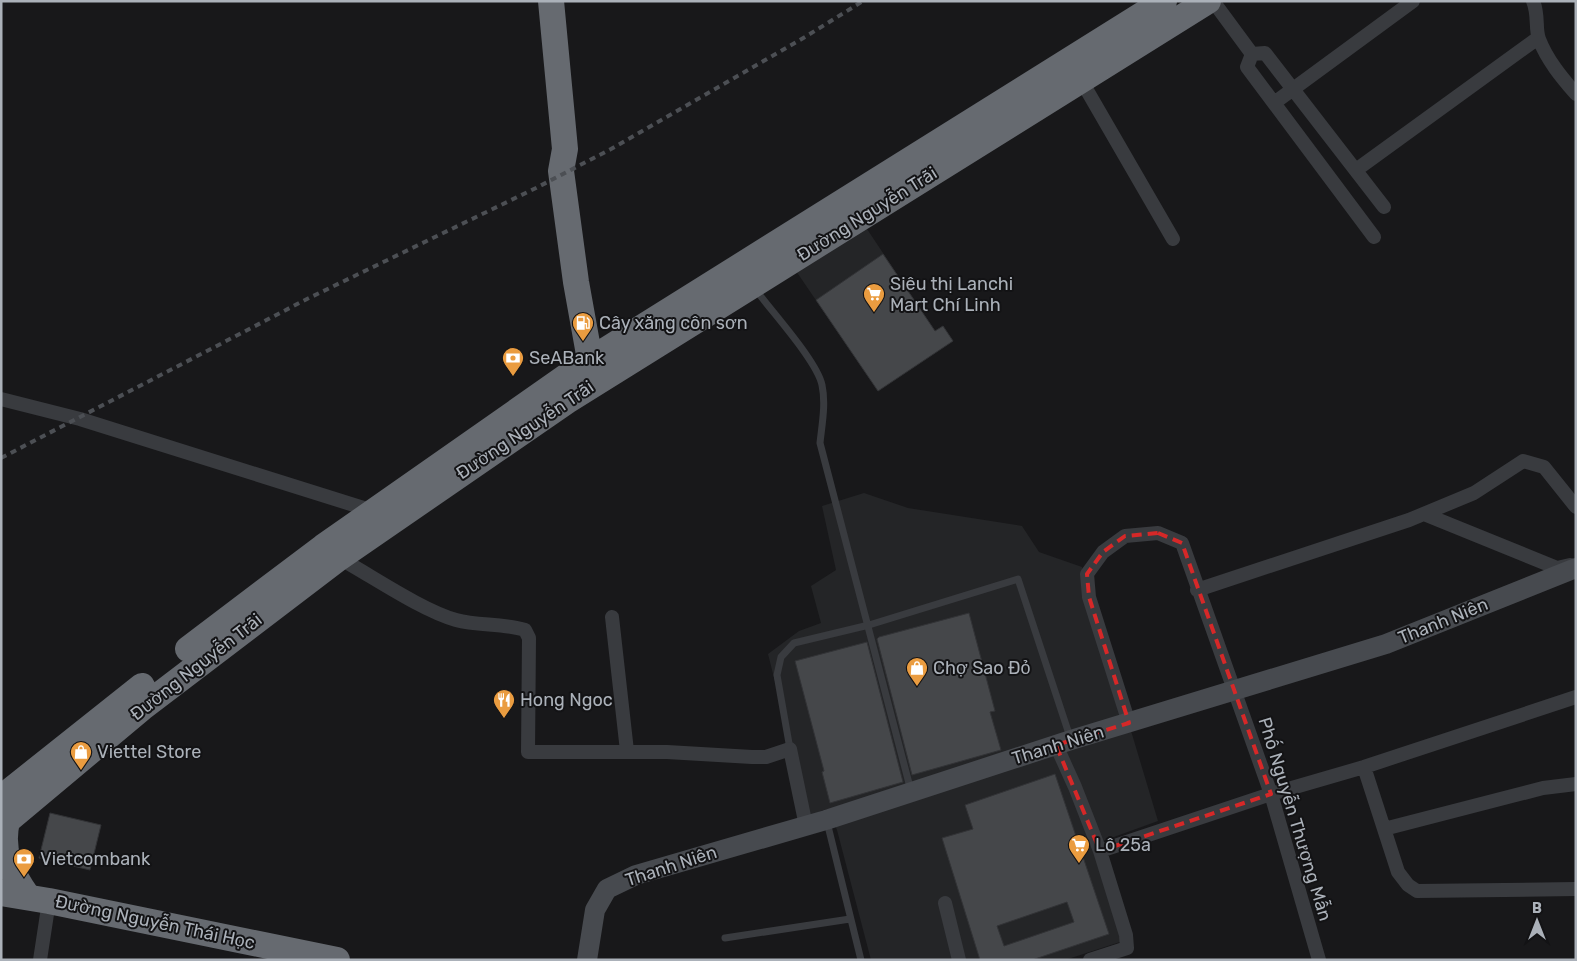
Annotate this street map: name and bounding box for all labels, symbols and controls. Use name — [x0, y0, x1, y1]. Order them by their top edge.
street label: Đường Nguyễn Trãi — [792, 161, 941, 266]
place label: Siêu thị Lanchi Mart Chí Linh — [890, 273, 1013, 316]
supermarket icon: Siêu thị Lanchi Mart Chí Linh — [862, 282, 886, 313]
fuel station icon: Cây xăng côn sơn — [571, 311, 595, 342]
place label: Cây xăng côn sơn — [599, 312, 748, 334]
bank icon: SeABank — [501, 346, 525, 377]
place label: SeABank — [529, 347, 605, 369]
street label: Đường Nguyễn Trãi — [452, 375, 598, 484]
street label: Thanh Niên — [1395, 593, 1491, 649]
street label: Đường Nguyễn Trãi — [125, 608, 266, 725]
shop icon: Chợ Sao Đỏ — [905, 656, 929, 687]
place label: Chợ Sao Đỏ — [933, 657, 1031, 679]
restaurant icon: Hong Ngoc — [492, 688, 516, 719]
place label: Hong Ngoc — [520, 689, 613, 711]
street label: Phố Nguyễn Thượng Mẫn — [1253, 714, 1337, 924]
street label: Thanh Niên — [1009, 721, 1107, 769]
shop icon: Viettel Store — [69, 740, 93, 771]
place label: Viettel Store — [97, 741, 201, 763]
supermarket icon: Lô 25a — [1067, 833, 1091, 864]
place label: Lô 25a — [1095, 834, 1151, 856]
street label: Thanh Niên — [622, 841, 720, 891]
bank icon: Vietcombank — [12, 847, 36, 878]
place label: Vietcombank — [40, 848, 151, 870]
street label: Đường Nguyễn Thái Học — [53, 889, 257, 954]
north arrow — [1512, 896, 1562, 946]
text: B — [1532, 900, 1542, 917]

